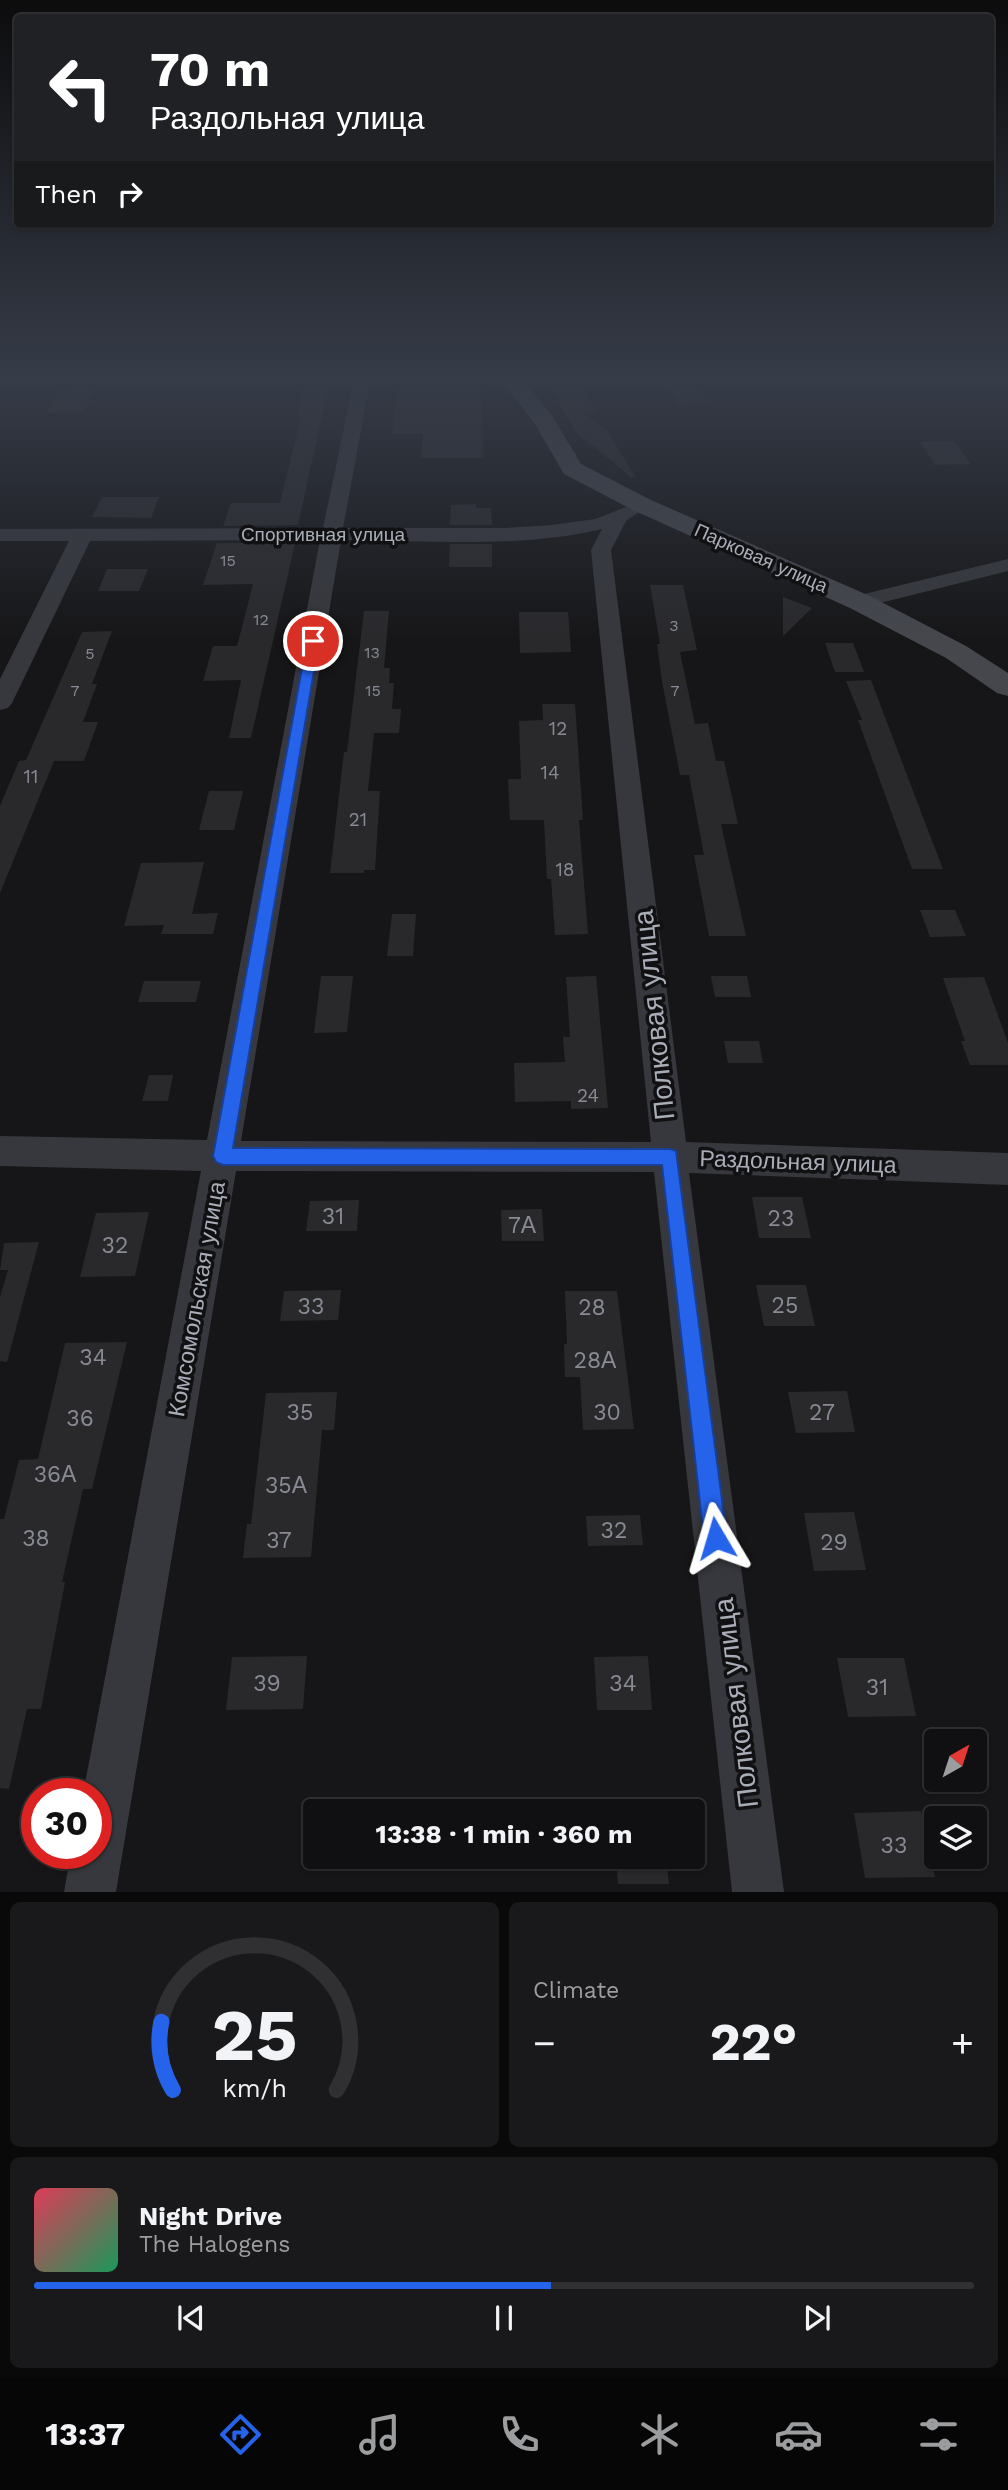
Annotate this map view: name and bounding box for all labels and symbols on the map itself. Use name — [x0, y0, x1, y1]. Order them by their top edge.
street label: Парковая улица — [691, 518, 832, 598]
street label: Спортивная улица — [241, 523, 406, 546]
house number: 15 — [220, 551, 236, 570]
house number: 12 — [253, 610, 269, 629]
pin — [283, 611, 343, 671]
house number: 3 — [669, 616, 679, 635]
house number: 13 — [364, 643, 380, 662]
house number: 5 — [85, 644, 95, 663]
house number: 7 — [71, 681, 80, 700]
house number: 15 — [365, 681, 381, 700]
house number: 7 — [671, 681, 680, 700]
house number: 12 — [549, 717, 567, 740]
house number: 14 — [540, 761, 560, 784]
house number: 11 — [24, 765, 38, 788]
house number: 21 — [349, 808, 367, 831]
house number: 18 — [555, 858, 575, 881]
street label: Полковая улица — [626, 908, 681, 1122]
house number: 24 — [577, 1084, 599, 1107]
street label: Раздольная улица — [699, 1145, 897, 1179]
street label: Комсомольская улица — [163, 1179, 231, 1419]
house number: 31 — [322, 1203, 344, 1230]
house number: 23 — [768, 1205, 794, 1232]
house number: 7А — [508, 1212, 537, 1239]
house number: 32 — [102, 1232, 128, 1259]
house number: 25 — [772, 1292, 798, 1319]
house number: 33 — [298, 1293, 324, 1320]
house number: 28 — [578, 1294, 606, 1321]
house number: 34 — [79, 1344, 107, 1371]
house number: 28А — [574, 1347, 617, 1374]
house number: 35 — [287, 1399, 313, 1426]
house number: 30 — [593, 1399, 621, 1426]
house number: 27 — [809, 1399, 835, 1426]
house number: 36 — [66, 1405, 94, 1432]
house number: 36А — [34, 1461, 77, 1488]
house number: 35А — [265, 1472, 308, 1499]
position arrow — [679, 1501, 753, 1575]
house number: 32 — [601, 1517, 627, 1544]
house number: 38 — [22, 1525, 50, 1552]
house number: 37 — [266, 1527, 292, 1554]
house number: 29 — [820, 1529, 848, 1556]
street label: Полковая улица — [707, 1596, 765, 1810]
house number: 39 — [253, 1670, 281, 1697]
house number: 34 — [609, 1670, 637, 1697]
house number: 31 — [866, 1674, 888, 1701]
north arrow — [924, 1729, 987, 1792]
speed limit sign: 30 — [21, 1778, 112, 1869]
house number: 33 — [881, 1832, 907, 1859]

